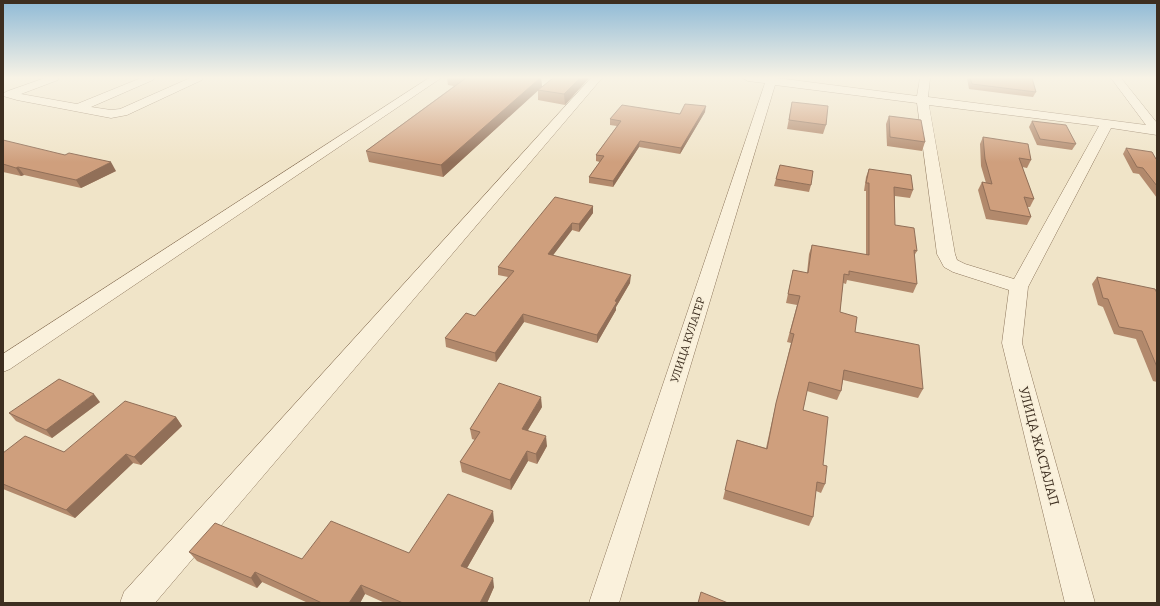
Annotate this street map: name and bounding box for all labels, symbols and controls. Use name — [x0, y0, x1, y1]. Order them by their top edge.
street label: УЛИЦА КУЛАГЕР — [668, 295, 708, 385]
street label: УЛИЦА ЖАСТАЛАП — [1016, 385, 1062, 507]

